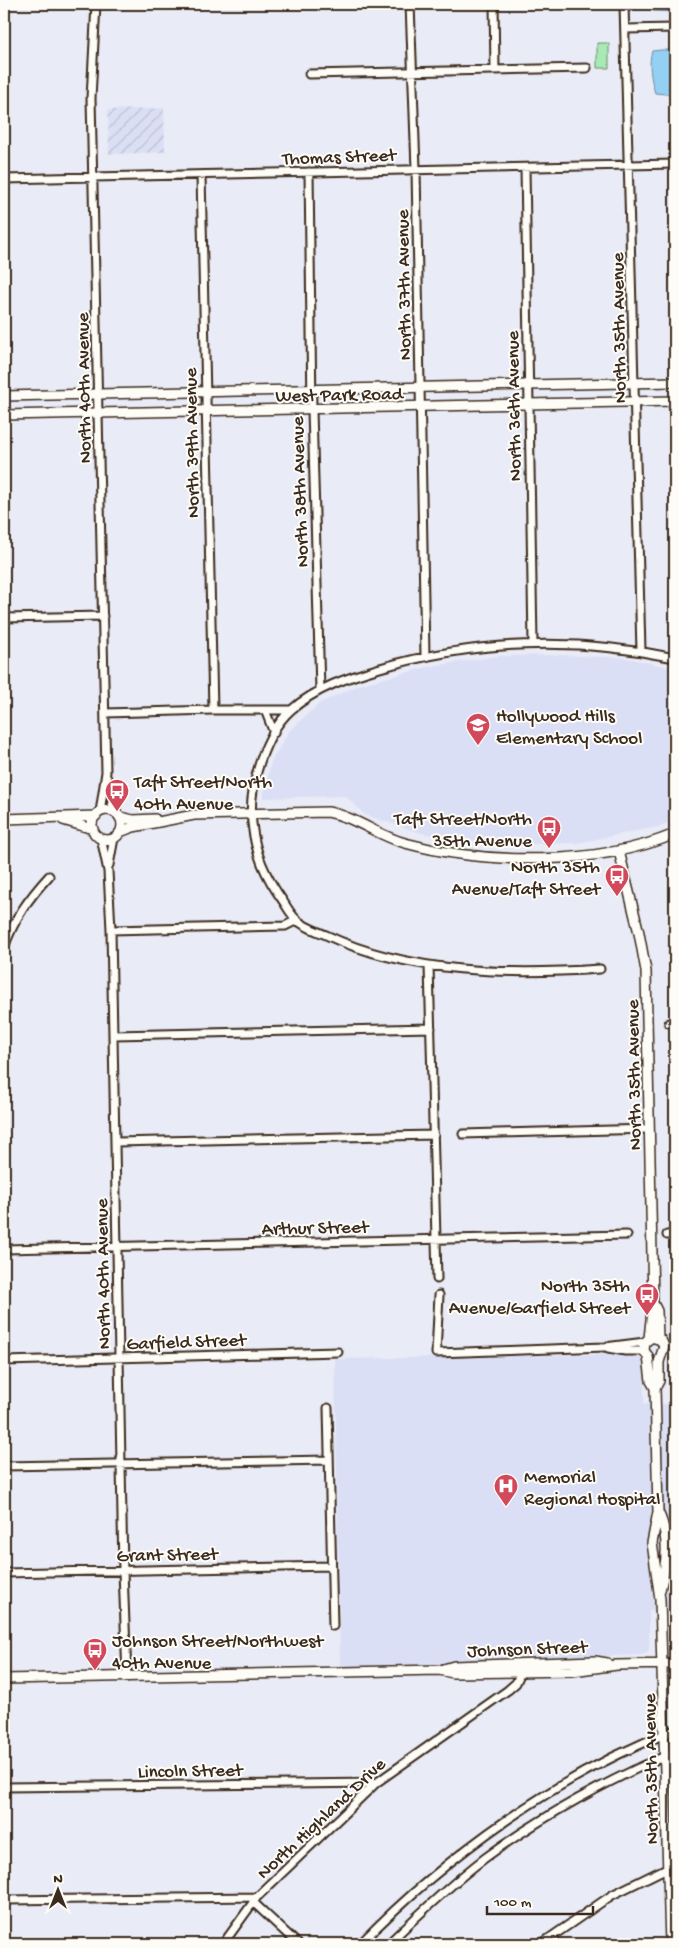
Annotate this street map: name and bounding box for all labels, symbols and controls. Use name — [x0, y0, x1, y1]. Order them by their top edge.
street label: Thomas Street — [281, 145, 399, 172]
street label: North 37th Avenue — [393, 209, 418, 361]
street label: North 35th Avenue — [608, 252, 633, 404]
street label: North 40th Avenue — [73, 312, 98, 464]
street label: North 36th Avenue — [503, 330, 528, 481]
street label: North 39th Avenue — [181, 367, 206, 518]
street label: West Park Road — [275, 384, 405, 409]
street label: North 38th Avenue — [287, 416, 316, 568]
place label: Hollywood Hills Elementary School — [496, 706, 642, 751]
school or university icon: Hollywood Hills Elementary School — [465, 712, 491, 746]
place label: Taft Street/North 40th Avenue — [133, 772, 272, 817]
bus stop icon: Taft Street/North 40th Avenue — [104, 778, 130, 812]
place label: Taft Street/North 35th Avenue — [393, 809, 532, 854]
bus stop icon: Taft Street/North 35th Avenue — [536, 815, 562, 849]
place label: North 35th Avenue/Taft Street — [452, 857, 602, 902]
bus stop icon: North 35th Avenue/Taft Street — [604, 863, 630, 897]
street label: North 35th Avenue — [623, 999, 648, 1151]
street label: North 40th Avenue — [92, 1198, 117, 1350]
street label: Arthur Street — [262, 1217, 371, 1242]
place label: North 35th Avenue/Garfield Street — [449, 1276, 632, 1321]
bus stop icon: North 35th Avenue/Garfield Street — [634, 1282, 660, 1316]
street label: Garfield Street — [126, 1330, 248, 1357]
place label: Memorial Regional Hospital — [524, 1467, 660, 1512]
hospital icon: Memorial Regional Hospital — [493, 1473, 519, 1507]
street label: Grant Street — [116, 1544, 220, 1569]
place label: Johnson Street/Northwest 40th Avenue — [112, 1631, 325, 1676]
bus stop icon: Johnson Street/Northwest 40th Avenue — [82, 1637, 108, 1671]
street label: Johnson Street — [467, 1637, 590, 1664]
street label: North 35th Avenue — [640, 1693, 665, 1845]
street label: North Highland Drive — [253, 1754, 392, 1885]
street label: Lincoln Street — [137, 1760, 245, 1785]
north arrow — [32, 1866, 82, 1916]
text: N — [53, 1871, 63, 1888]
scale bar — [487, 1883, 593, 1915]
text: 100 m — [493, 1894, 532, 1912]

